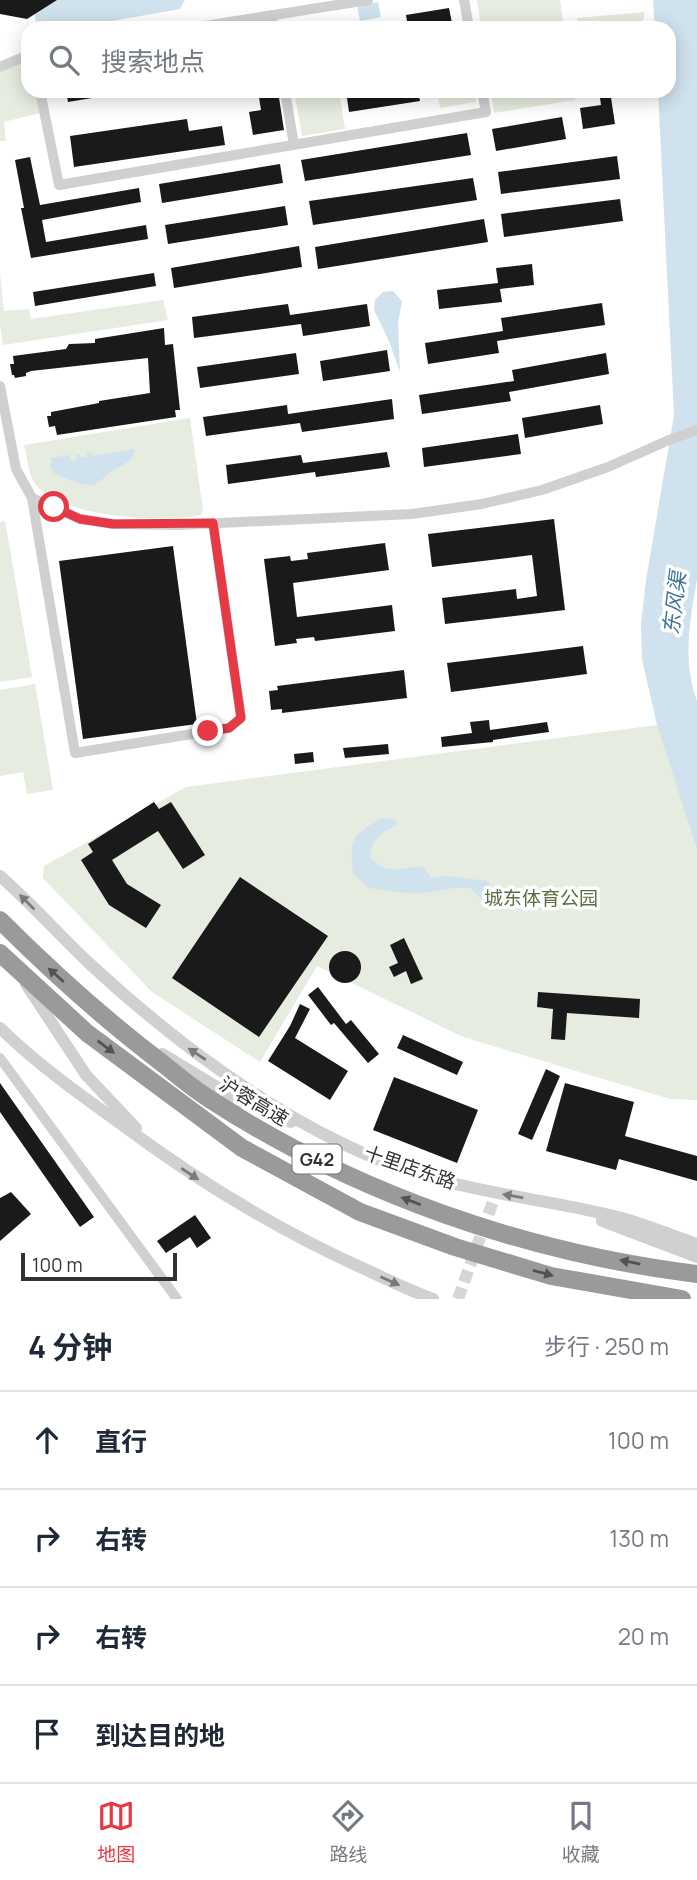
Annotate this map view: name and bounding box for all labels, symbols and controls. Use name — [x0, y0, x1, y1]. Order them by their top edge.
search box — [21, 21, 676, 98]
icon: search — [45, 41, 83, 79]
text: 搜索地点 — [101, 43, 205, 79]
route start — [38, 491, 69, 522]
water label: 东风渠 — [656, 567, 692, 636]
route end — [192, 715, 223, 746]
park label: 城东体育公园 — [484, 885, 598, 911]
one-way arrow — [19, 894, 36, 911]
one-way arrow — [48, 968, 65, 983]
one-way arrow — [97, 1040, 115, 1054]
one-way arrow — [187, 1048, 206, 1061]
street label: 沪蓉高速 — [215, 1070, 293, 1132]
street label: 十里店东路 — [361, 1139, 459, 1195]
road number: G42 — [292, 1144, 342, 1174]
one-way arrow — [180, 1167, 200, 1180]
one-way arrow — [502, 1190, 524, 1201]
one-way arrow — [401, 1195, 422, 1206]
scale bar — [21, 1250, 177, 1282]
text: 100 m — [32, 1252, 83, 1278]
one-way arrow — [619, 1257, 641, 1268]
one-way arrow — [532, 1268, 554, 1279]
one-way arrow — [380, 1275, 400, 1287]
text: 4 分钟 — [28, 1326, 112, 1367]
text: 步行 · 250 m — [544, 1330, 669, 1362]
icon: ahead — [28, 1421, 66, 1459]
text: 直行 — [95, 1423, 147, 1459]
text: 100 m — [608, 1424, 669, 1456]
icon: right — [28, 1519, 66, 1557]
text: 右转 — [95, 1521, 147, 1557]
text: 130 m — [609, 1522, 669, 1554]
icon: right — [28, 1617, 66, 1655]
text: 右转 — [95, 1619, 147, 1655]
text: 20 m — [618, 1620, 669, 1652]
icon: arrive — [28, 1715, 66, 1753]
text: 到达目的地 — [95, 1717, 225, 1753]
tab: 地图 — [97, 1797, 135, 1867]
tab: 路线 — [329, 1797, 368, 1867]
tab: 收藏 — [562, 1797, 600, 1867]

